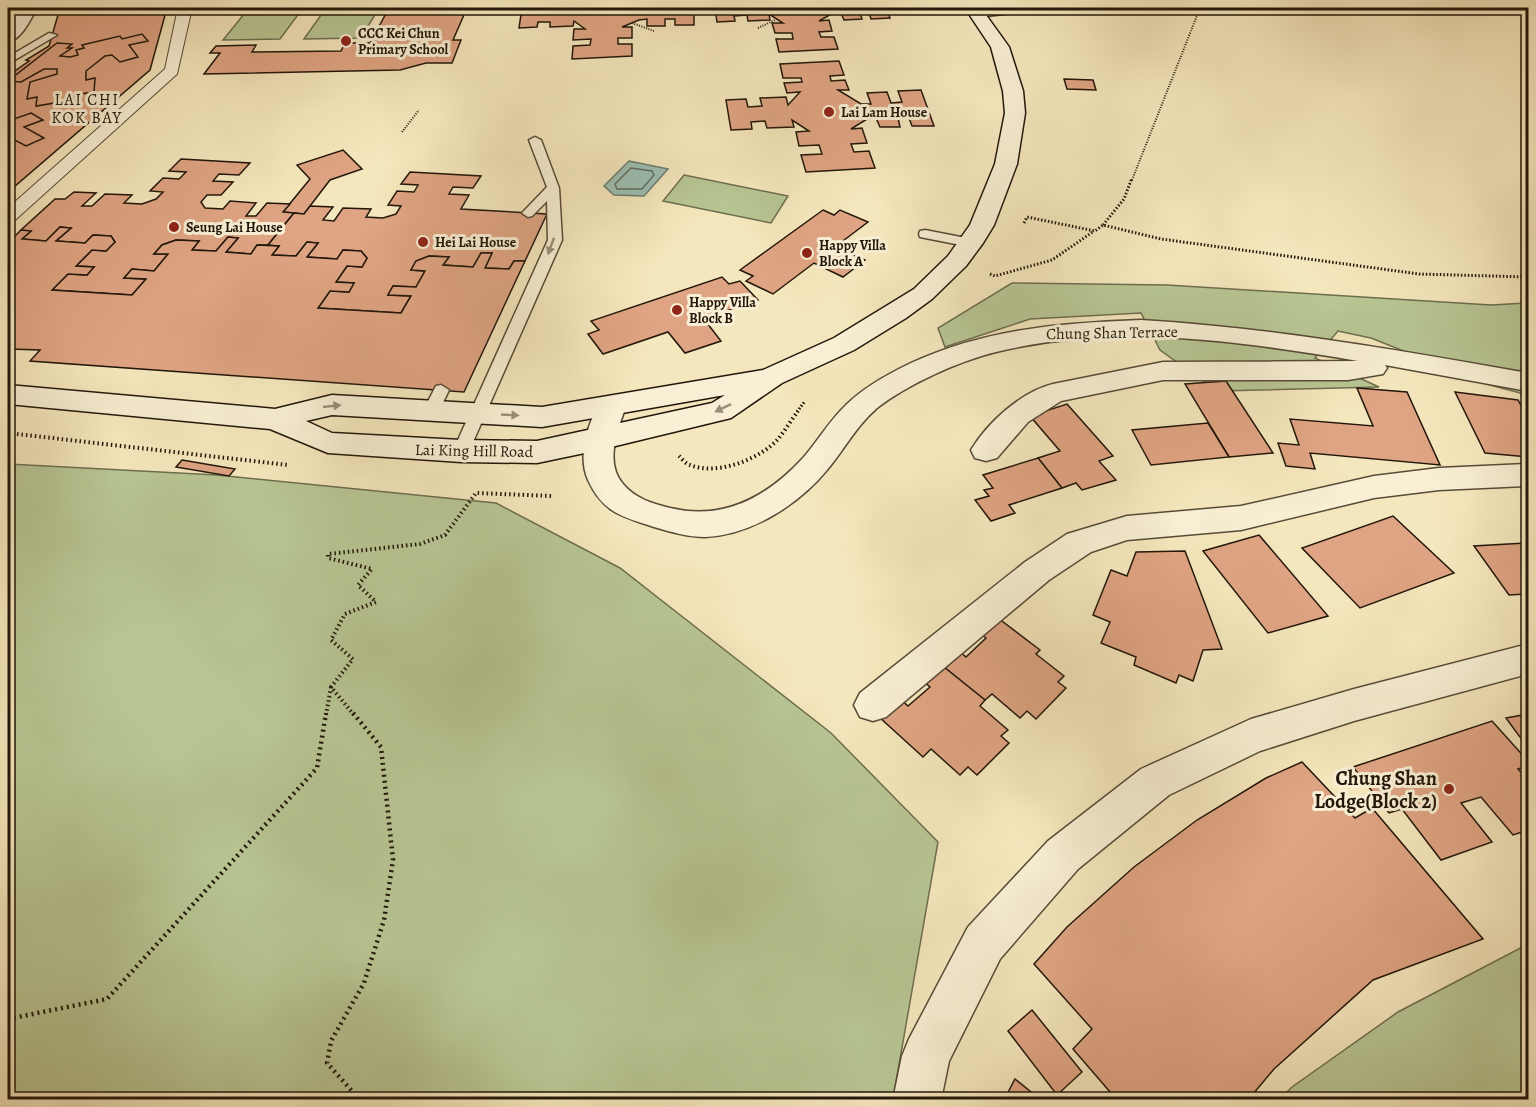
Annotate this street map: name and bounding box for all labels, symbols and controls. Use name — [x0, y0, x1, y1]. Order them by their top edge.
place label: CCC Kei Chun Primary School — [358, 24, 449, 59]
marker: CCC Kei Chun Primary School — [339, 34, 353, 48]
district label: LAI CHI KOK BAY — [51, 89, 123, 129]
place label: Lai Lam House — [841, 103, 928, 122]
marker: Lai Lam House — [822, 105, 836, 119]
place label: Seung Lai House — [186, 218, 283, 237]
marker: Seung Lai House — [167, 220, 181, 234]
place label: Hei Lai House — [435, 233, 517, 252]
marker: Hei Lai House — [416, 235, 430, 249]
place label: Happy Villa Block A — [819, 236, 886, 271]
one-way arrow — [546, 237, 556, 255]
marker: Happy Villa Block A — [800, 246, 814, 260]
place label: Happy Villa Block B — [689, 293, 756, 328]
marker: Happy Villa Block B — [670, 303, 684, 317]
street label: Chung Shan Terrace — [1046, 321, 1178, 345]
one-way arrow — [323, 402, 342, 411]
one-way arrow — [714, 403, 731, 412]
one-way arrow — [501, 411, 520, 420]
street label: Lai King Hill Road — [415, 439, 534, 463]
place label: Chung Shan Lodge(Block 2) — [1314, 765, 1437, 815]
marker: Chung Shan Lodge(Block 2) — [1442, 782, 1456, 796]

